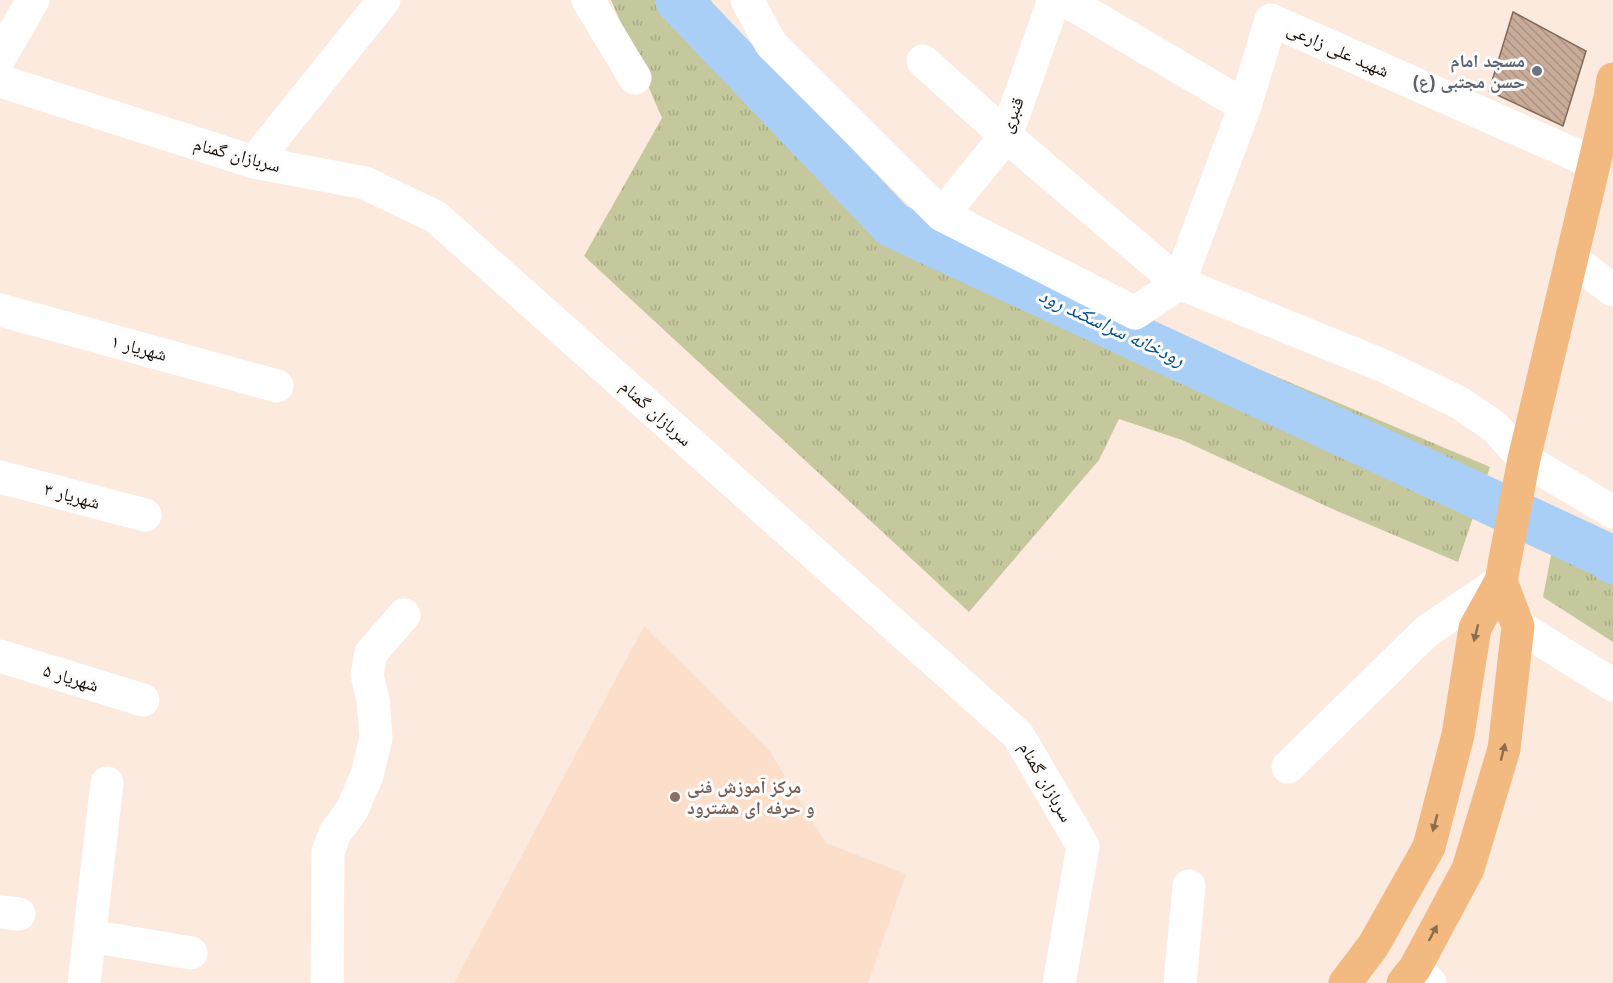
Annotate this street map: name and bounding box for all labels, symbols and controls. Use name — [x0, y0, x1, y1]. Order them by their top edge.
street label: شهيد علی زارعی — [1284, 19, 1392, 82]
place label: مسجد امام حسن مجتبی (ع) — [1413, 51, 1525, 93]
marker: مسجد امام حسن مجتبی (ع) — [1530, 64, 1544, 78]
street label: قنبری — [996, 94, 1029, 136]
street label: سربازان گمنام — [191, 134, 283, 178]
water label: رودخانه سراسکند رود — [1035, 284, 1188, 371]
street label: شهریار ۱ — [109, 331, 169, 365]
street label: سربازان گمنام — [615, 376, 696, 452]
street label: شهریار ۳ — [42, 479, 102, 513]
one-way arrow — [1470, 624, 1480, 642]
street label: شهریار ۵ — [41, 660, 101, 696]
street label: سربازان گمنام — [1013, 738, 1077, 827]
one-way arrow — [1498, 743, 1508, 761]
place label: مرکز آموزش فنی و حرفه ای هشترود — [687, 777, 815, 819]
marker: مرکز آموزش فنی و حرفه ای هشترود — [668, 790, 682, 804]
one-way arrow — [1430, 814, 1440, 832]
one-way arrow — [1428, 925, 1438, 942]

